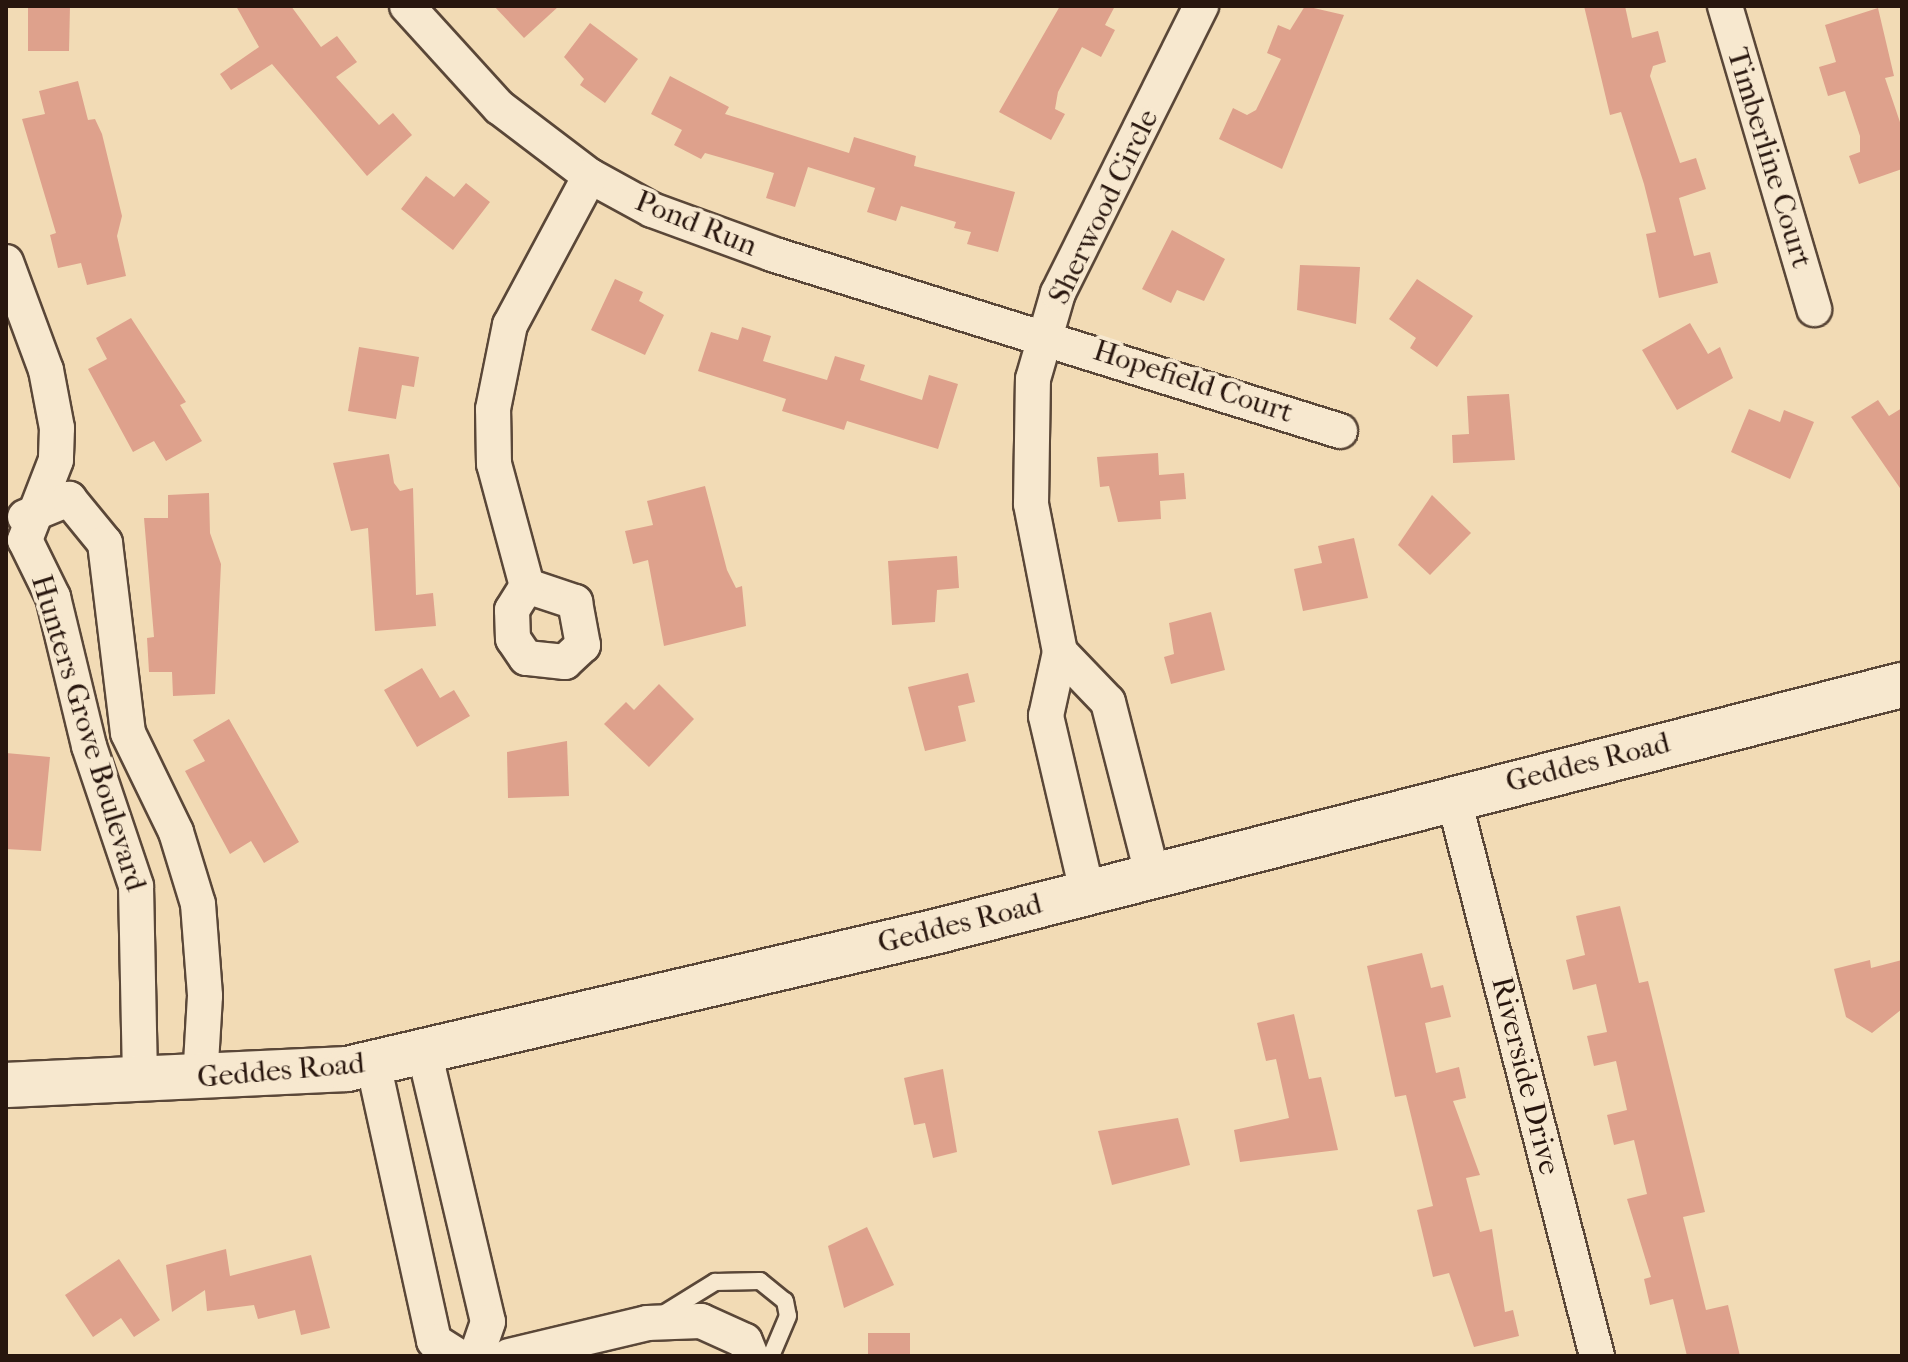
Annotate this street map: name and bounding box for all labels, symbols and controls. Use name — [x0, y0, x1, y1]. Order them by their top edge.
street label: Timberline Court — [1718, 44, 1820, 272]
street label: Sherwood Circle — [1041, 104, 1167, 310]
street label: Pond Run — [630, 183, 762, 265]
street label: Hopefield Court — [1089, 333, 1297, 431]
street label: Hunters Grove Boulevard — [23, 570, 153, 896]
street label: Geddes Road — [1502, 725, 1674, 801]
street label: Geddes Road — [874, 886, 1046, 962]
street label: Riverside Drive — [1483, 973, 1567, 1179]
street label: Geddes Road — [196, 1046, 366, 1096]

